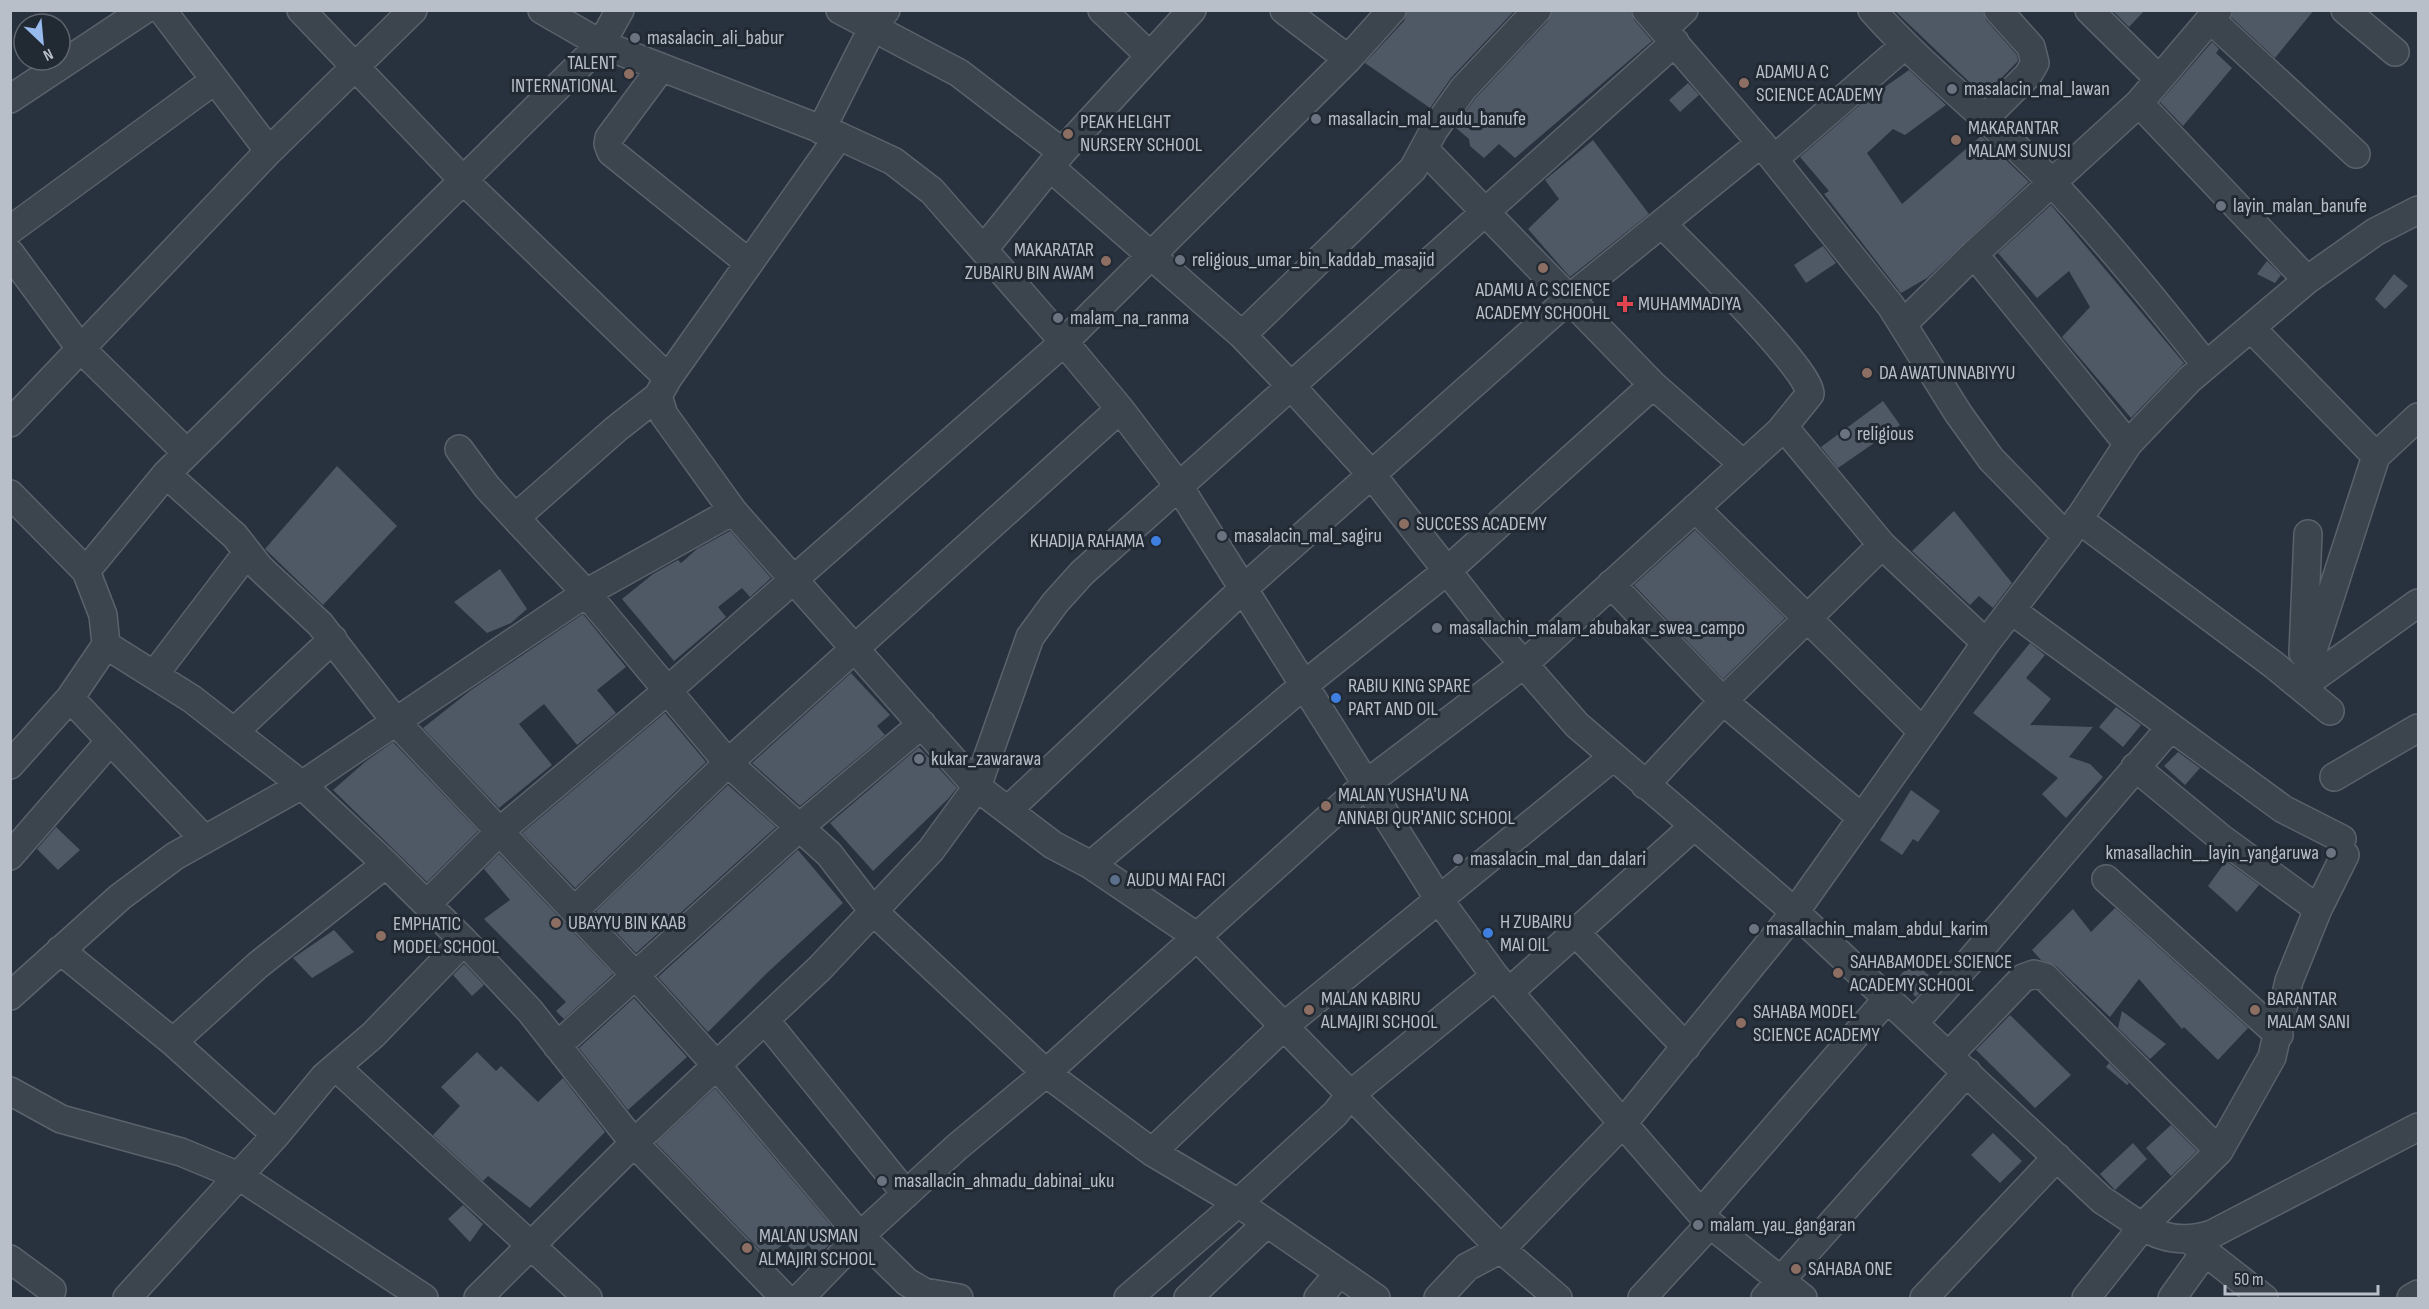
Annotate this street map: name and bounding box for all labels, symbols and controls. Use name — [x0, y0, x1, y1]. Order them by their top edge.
north arrow — [12, 12, 72, 72]
place label: masalacin_ali_babur — [647, 26, 784, 50]
marker: masalacin_ali_babur — [628, 31, 642, 45]
text: N — [40, 44, 56, 65]
place label: TALENT INTERNATIONAL — [511, 51, 618, 98]
place label: ADAMU A C SCIENCE ACADEMY — [1755, 60, 1883, 107]
marker: TALENT INTERNATIONAL — [622, 67, 636, 81]
marker: ADAMU A C SCIENCE ACADEMY — [1737, 76, 1751, 90]
place label: masalacin_mal_lawan — [1964, 77, 2110, 101]
marker: masalacin_mal_lawan — [1945, 82, 1959, 96]
place label: masallacin_mal_audu_banufe — [1328, 107, 1526, 131]
place label: PEAK HELGHT NURSERY SCHOOL — [1080, 110, 1203, 157]
marker: masallacin_mal_audu_banufe — [1309, 112, 1323, 126]
place label: MAKARANTAR MALAM SUNUSI — [1968, 116, 2071, 163]
marker: PEAK HELGHT NURSERY SCHOOL — [1061, 127, 1075, 141]
marker: MAKARANTAR MALAM SUNUSI — [1949, 133, 1963, 147]
place label: layin_malan_banufe — [2233, 194, 2367, 218]
marker: layin_malan_banufe — [2214, 199, 2228, 213]
place label: MAKARATAR ZUBAIRU BIN AWAM — [965, 238, 1094, 285]
place label: religious_umar_bin_kaddab_masajid — [1192, 248, 1435, 272]
marker: religious_umar_bin_kaddab_masajid — [1173, 253, 1187, 267]
marker: MAKARATAR ZUBAIRU BIN AWAM — [1099, 254, 1113, 268]
marker: ADAMU A C SCIENCE ACADEMY SCHOOHL — [1536, 261, 1550, 275]
place label: ADAMU A C SCIENCE ACADEMY SCHOOHL — [1475, 278, 1611, 325]
place label: MUHAMMADIYA — [1638, 292, 1741, 316]
marker: MUHAMMADIYA — [1616, 295, 1634, 313]
place label: malam_na_ranma — [1070, 306, 1189, 330]
marker: malam_na_ranma — [1051, 311, 1065, 325]
place label: DA AWATUNNABIYYU — [1879, 361, 2015, 385]
marker: DA AWATUNNABIYYU — [1860, 366, 1874, 380]
place label: religious — [1857, 422, 1914, 446]
marker: religious — [1838, 427, 1852, 441]
place label: SUCCESS ACADEMY — [1416, 512, 1548, 536]
marker: SUCCESS ACADEMY — [1397, 517, 1411, 531]
place label: masalacin_mal_sagiru — [1234, 524, 1382, 548]
place label: KHADIJA RAHAMA — [1030, 529, 1144, 553]
marker: masalacin_mal_sagiru — [1215, 529, 1229, 543]
marker: KHADIJA RAHAMA — [1149, 534, 1163, 548]
place label: masallachin_malam_abubakar_swea_campo — [1449, 616, 1745, 640]
marker: masallachin_malam_abubakar_swea_campo — [1430, 621, 1444, 635]
place label: RABIU KING SPARE PART AND OIL — [1348, 674, 1471, 721]
marker: RABIU KING SPARE PART AND OIL — [1329, 691, 1343, 705]
place label: kukar_zawarawa — [931, 747, 1041, 771]
marker: kukar_zawarawa — [912, 752, 926, 766]
place label: MALAN YUSHA'U NA ANNABI QUR'ANIC SCHOOL — [1337, 783, 1516, 830]
marker: MALAN YUSHA'U NA ANNABI QUR'ANIC SCHOOL — [1319, 799, 1333, 813]
place label: kmasallachin__layin_yangaruwa — [2105, 841, 2319, 865]
marker: kmasallachin__layin_yangaruwa — [2324, 846, 2338, 860]
place label: masalacin_mal_dan_dalari — [1470, 847, 1646, 871]
marker: masalacin_mal_dan_dalari — [1451, 852, 1465, 866]
place label: AUDU MAI FACI — [1126, 868, 1226, 892]
marker: AUDU MAI FACI — [1108, 873, 1122, 887]
place label: H ZUBAIRU MAI OIL — [1500, 910, 1572, 957]
place label: UBAYYU BIN KAAB — [568, 911, 686, 935]
place label: EMPHATIC MODEL SCHOOL — [393, 912, 499, 959]
marker: UBAYYU BIN KAAB — [549, 916, 563, 930]
place label: masallachin_malam_abdul_karim — [1766, 917, 1988, 941]
marker: masallachin_malam_abdul_karim — [1747, 922, 1761, 936]
marker: H ZUBAIRU MAI OIL — [1481, 926, 1495, 940]
marker: EMPHATIC MODEL SCHOOL — [374, 929, 388, 943]
place label: SAHABAMODEL SCIENCE ACADEMY SCHOOL — [1849, 950, 2012, 997]
marker: SAHABAMODEL SCIENCE ACADEMY SCHOOL — [1831, 966, 1845, 980]
place label: MALAN KABIRU ALMAJIRI SCHOOL — [1320, 987, 1438, 1034]
place label: BARANTAR MALAM SANI — [2267, 987, 2350, 1034]
place label: SAHABA MODEL SCIENCE ACADEMY — [1753, 1000, 1880, 1047]
marker: MALAN KABIRU ALMAJIRI SCHOOL — [1302, 1003, 1316, 1017]
marker: BARANTAR MALAM SANI — [2248, 1003, 2262, 1017]
marker: SAHABA MODEL SCIENCE ACADEMY — [1734, 1016, 1748, 1030]
place label: masallacin_ahmadu_dabinai_uku — [894, 1169, 1114, 1193]
marker: masallacin_ahmadu_dabinai_uku — [875, 1174, 889, 1188]
place label: malam_yau_gangaran — [1710, 1213, 1856, 1237]
marker: malam_yau_gangaran — [1691, 1218, 1705, 1232]
place label: MALAN USMAN ALMAJIRI SCHOOL — [758, 1224, 876, 1271]
marker: MALAN USMAN ALMAJIRI SCHOOL — [740, 1241, 754, 1255]
place label: SAHABA ONE — [1808, 1257, 1893, 1281]
scale bar — [2225, 1258, 2378, 1296]
marker: SAHABA ONE — [1789, 1262, 1803, 1276]
text: 50 m — [2234, 1269, 2264, 1290]

